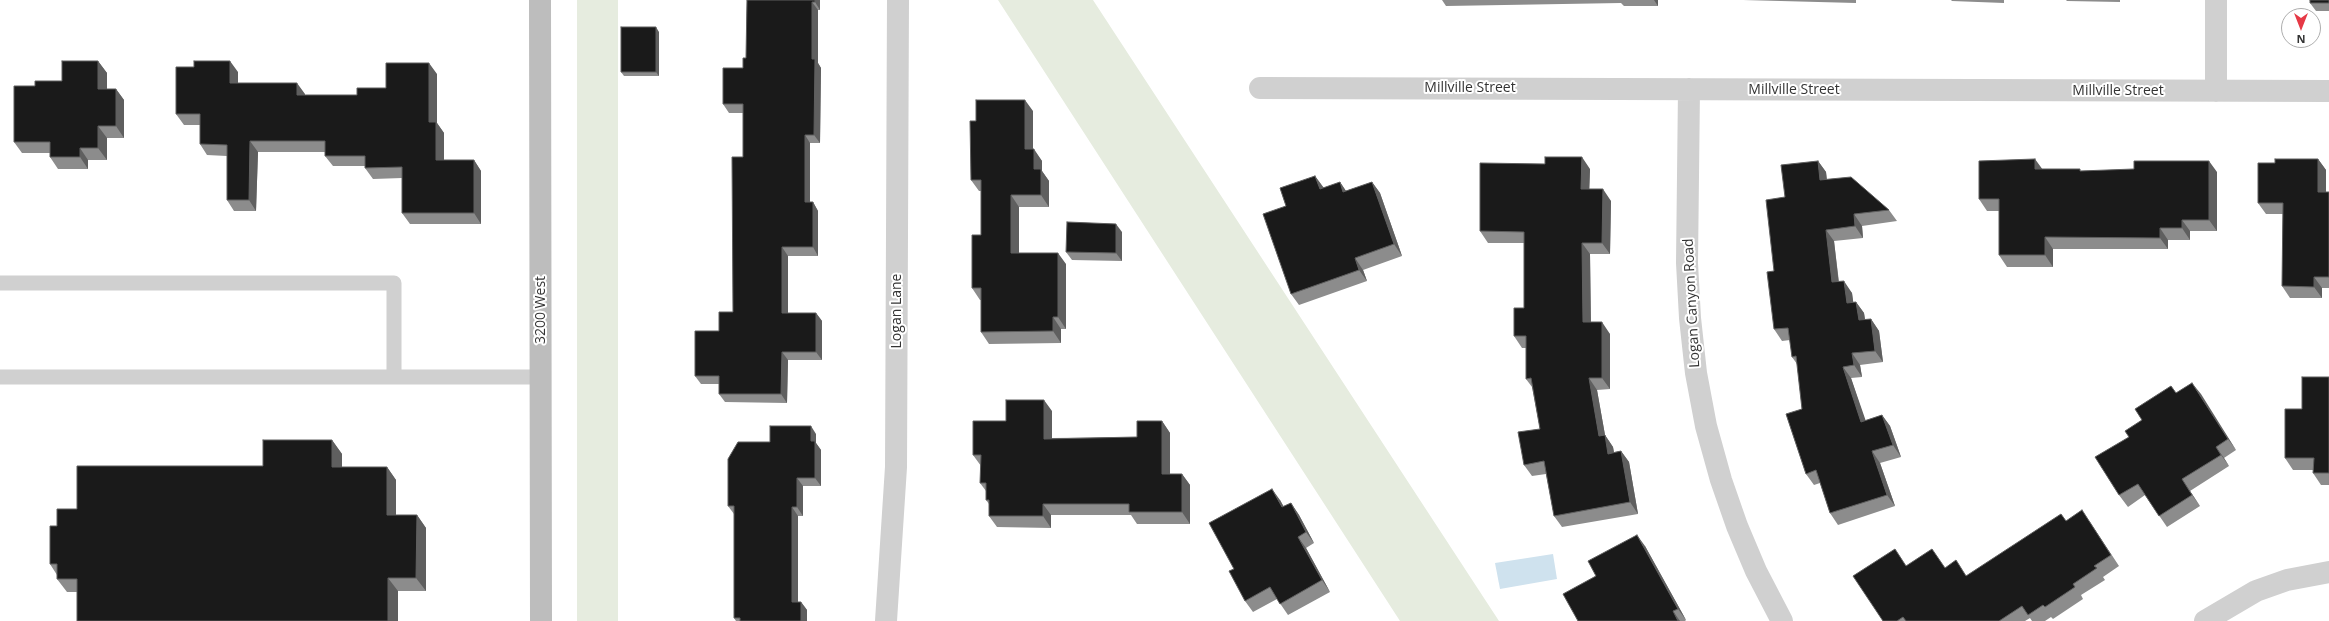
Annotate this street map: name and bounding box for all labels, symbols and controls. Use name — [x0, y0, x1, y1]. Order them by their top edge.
north arrow — [2281, 8, 2321, 48]
text: N — [2297, 32, 2305, 47]
street label: Millville Street — [1424, 80, 1516, 96]
street label: Millville Street — [1748, 82, 1840, 98]
street label: Millville Street — [2072, 83, 2164, 99]
street label: Logan Canyon Road — [1680, 238, 1704, 368]
street label: Logan Lane — [889, 274, 905, 348]
street label: 3200 West — [533, 276, 549, 344]

